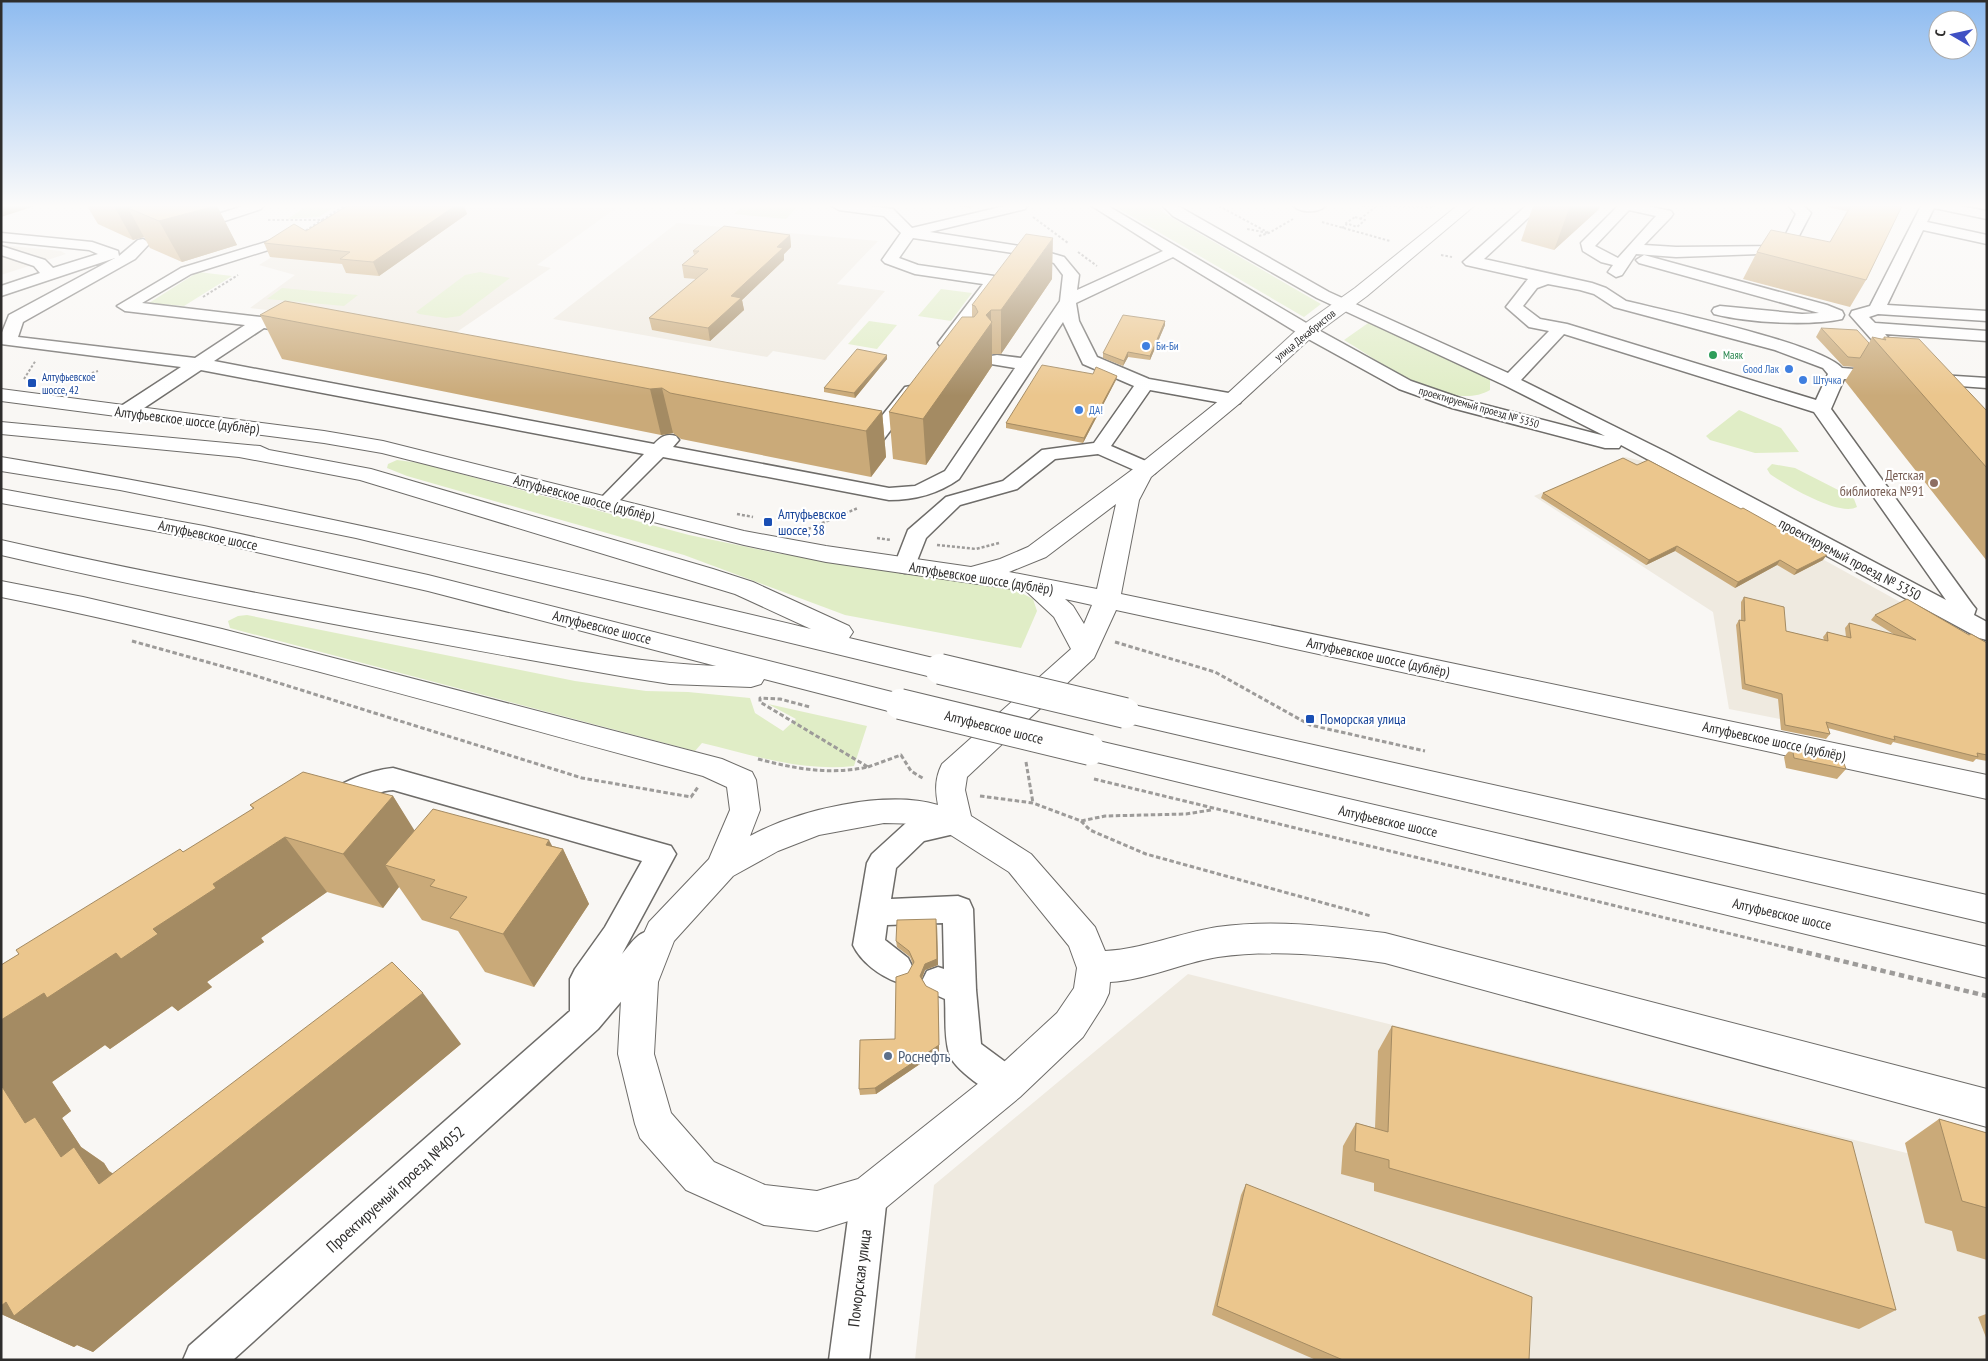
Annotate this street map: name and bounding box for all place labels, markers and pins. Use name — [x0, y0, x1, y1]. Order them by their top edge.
place label: Би-Би — [1156, 339, 1179, 353]
marker: Би-Би — [1140, 340, 1152, 352]
place label: Маяк — [1723, 348, 1744, 362]
marker: Маяк — [1707, 349, 1719, 361]
place label: Good Лак — [1743, 362, 1780, 376]
marker: Good Лак — [1783, 363, 1795, 375]
place label: Алтуфьевское шоссе, 42 — [42, 370, 96, 397]
place label: Штучка — [1813, 373, 1841, 387]
marker: Штучка — [1797, 374, 1809, 386]
marker: Алтуфьевское шоссе, 42 — [26, 377, 38, 389]
place label: ДА! — [1089, 403, 1103, 417]
marker: ДА! — [1073, 404, 1085, 416]
place label: Детская библиотека №91 — [1840, 466, 1924, 500]
marker: Детская библиотека №91 — [1928, 477, 1940, 489]
place label: Алтуфьевское шоссе, 38 — [778, 505, 847, 539]
marker: Алтуфьевское шоссе, 38 — [762, 516, 774, 528]
place label: Поморская улица — [1320, 710, 1406, 728]
marker: Поморская улица — [1304, 713, 1316, 725]
place label: Роснефть — [898, 1046, 951, 1066]
marker: Роснефть — [882, 1050, 894, 1062]

